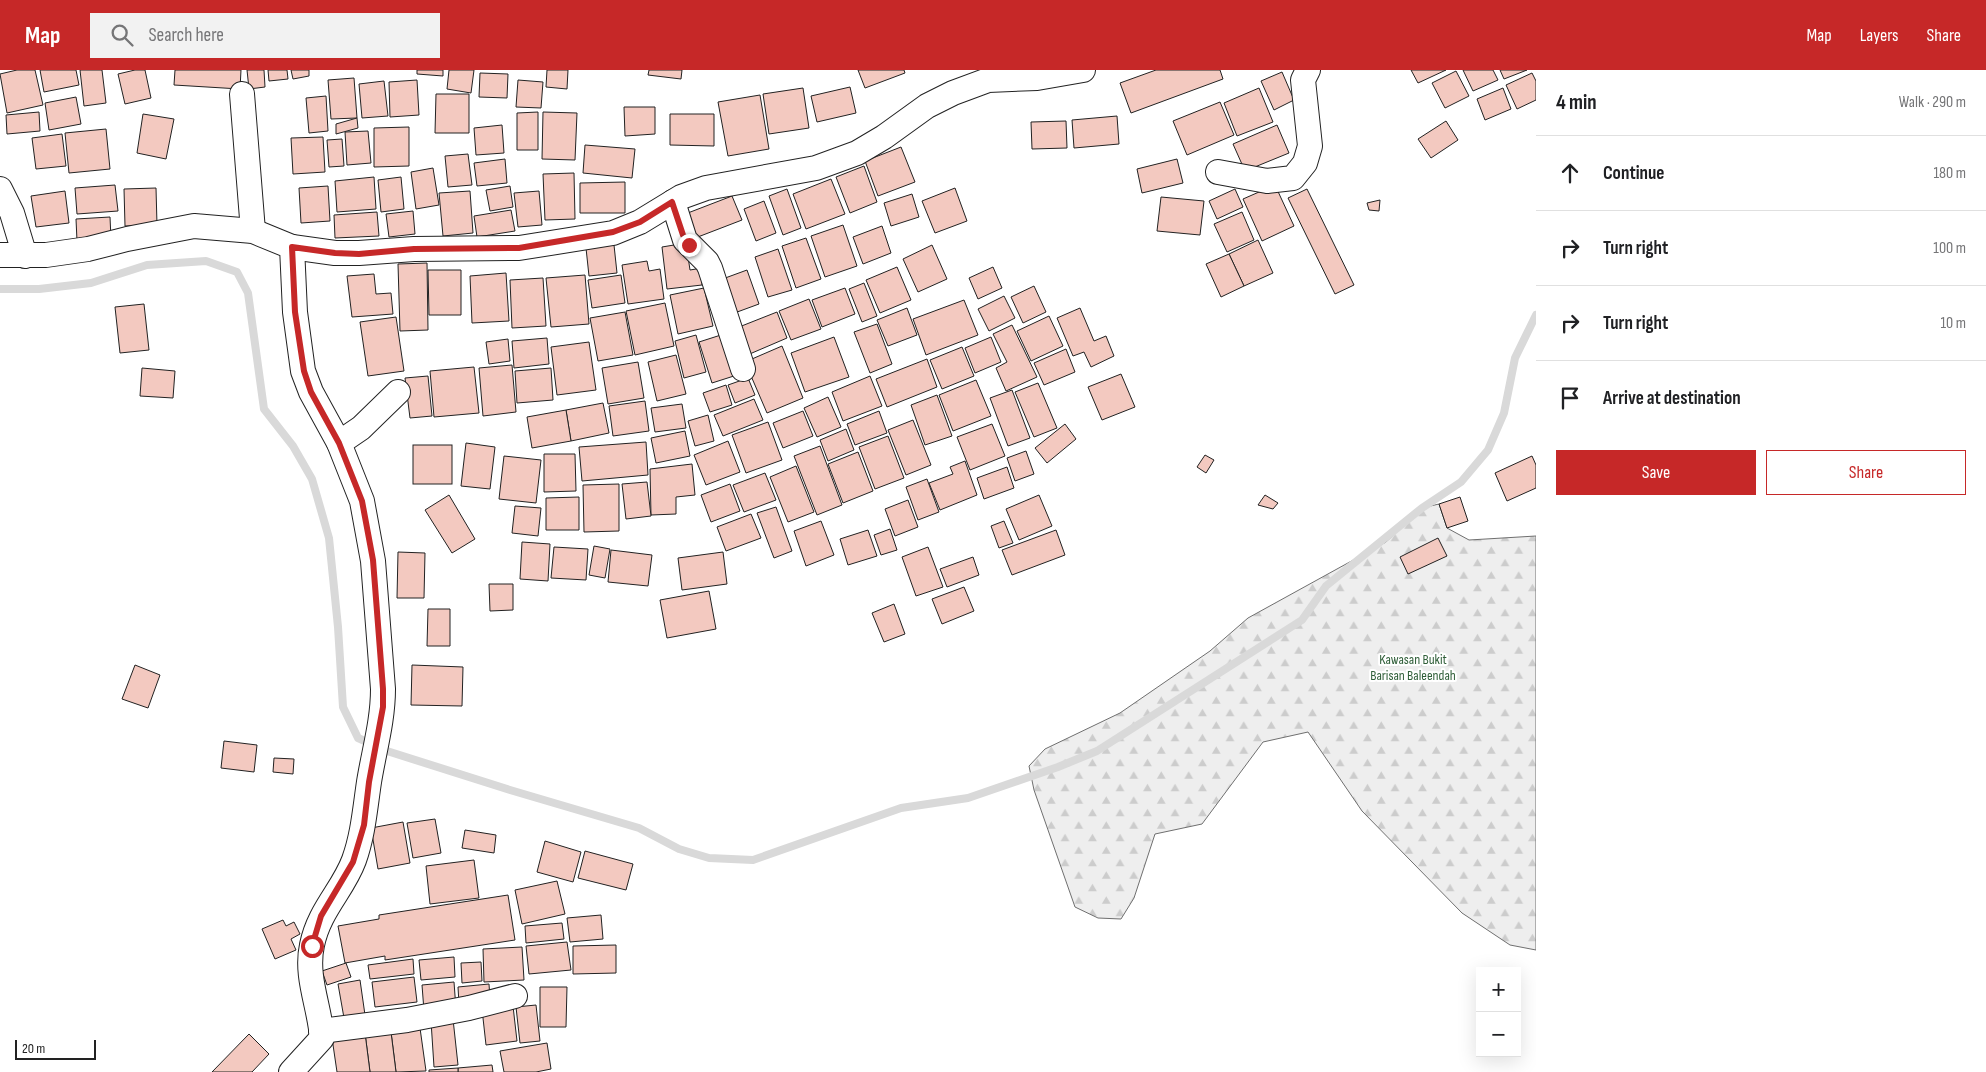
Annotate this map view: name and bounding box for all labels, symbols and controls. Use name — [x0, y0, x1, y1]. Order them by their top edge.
search box — [90, 13, 440, 58]
text: Map — [25, 21, 60, 50]
icon: search — [108, 21, 136, 49]
text: Search here — [148, 24, 224, 47]
text: Map — [1807, 25, 1832, 46]
text: Layers — [1860, 25, 1899, 46]
text: Share — [1927, 25, 1961, 46]
text: 4 min — [1556, 90, 1597, 115]
text: Walk · 290 m — [1899, 93, 1966, 112]
icon: ahead — [1556, 159, 1584, 187]
text: Continue — [1603, 162, 1664, 185]
text: 180 m — [1933, 164, 1966, 183]
route end — [678, 234, 701, 257]
icon: right — [1556, 234, 1584, 262]
text: Turn right — [1603, 237, 1668, 260]
text: 100 m — [1933, 239, 1966, 258]
icon: right — [1556, 309, 1584, 337]
text: Turn right — [1603, 312, 1668, 335]
text: 10 m — [1940, 314, 1966, 333]
icon: arrive — [1556, 384, 1584, 412]
text: Arrive at destination — [1603, 387, 1741, 410]
button: Save — [1556, 450, 1756, 495]
button: Share — [1766, 450, 1966, 495]
park label: Kawasan Bukit Barisan Baleendah — [1370, 651, 1456, 684]
route start — [301, 935, 324, 958]
map controls — [1476, 967, 1521, 1057]
button: + — [1476, 967, 1521, 1012]
button: − — [1476, 1012, 1521, 1057]
scale bar — [15, 1037, 96, 1060]
text: 20 m — [22, 1040, 45, 1057]

